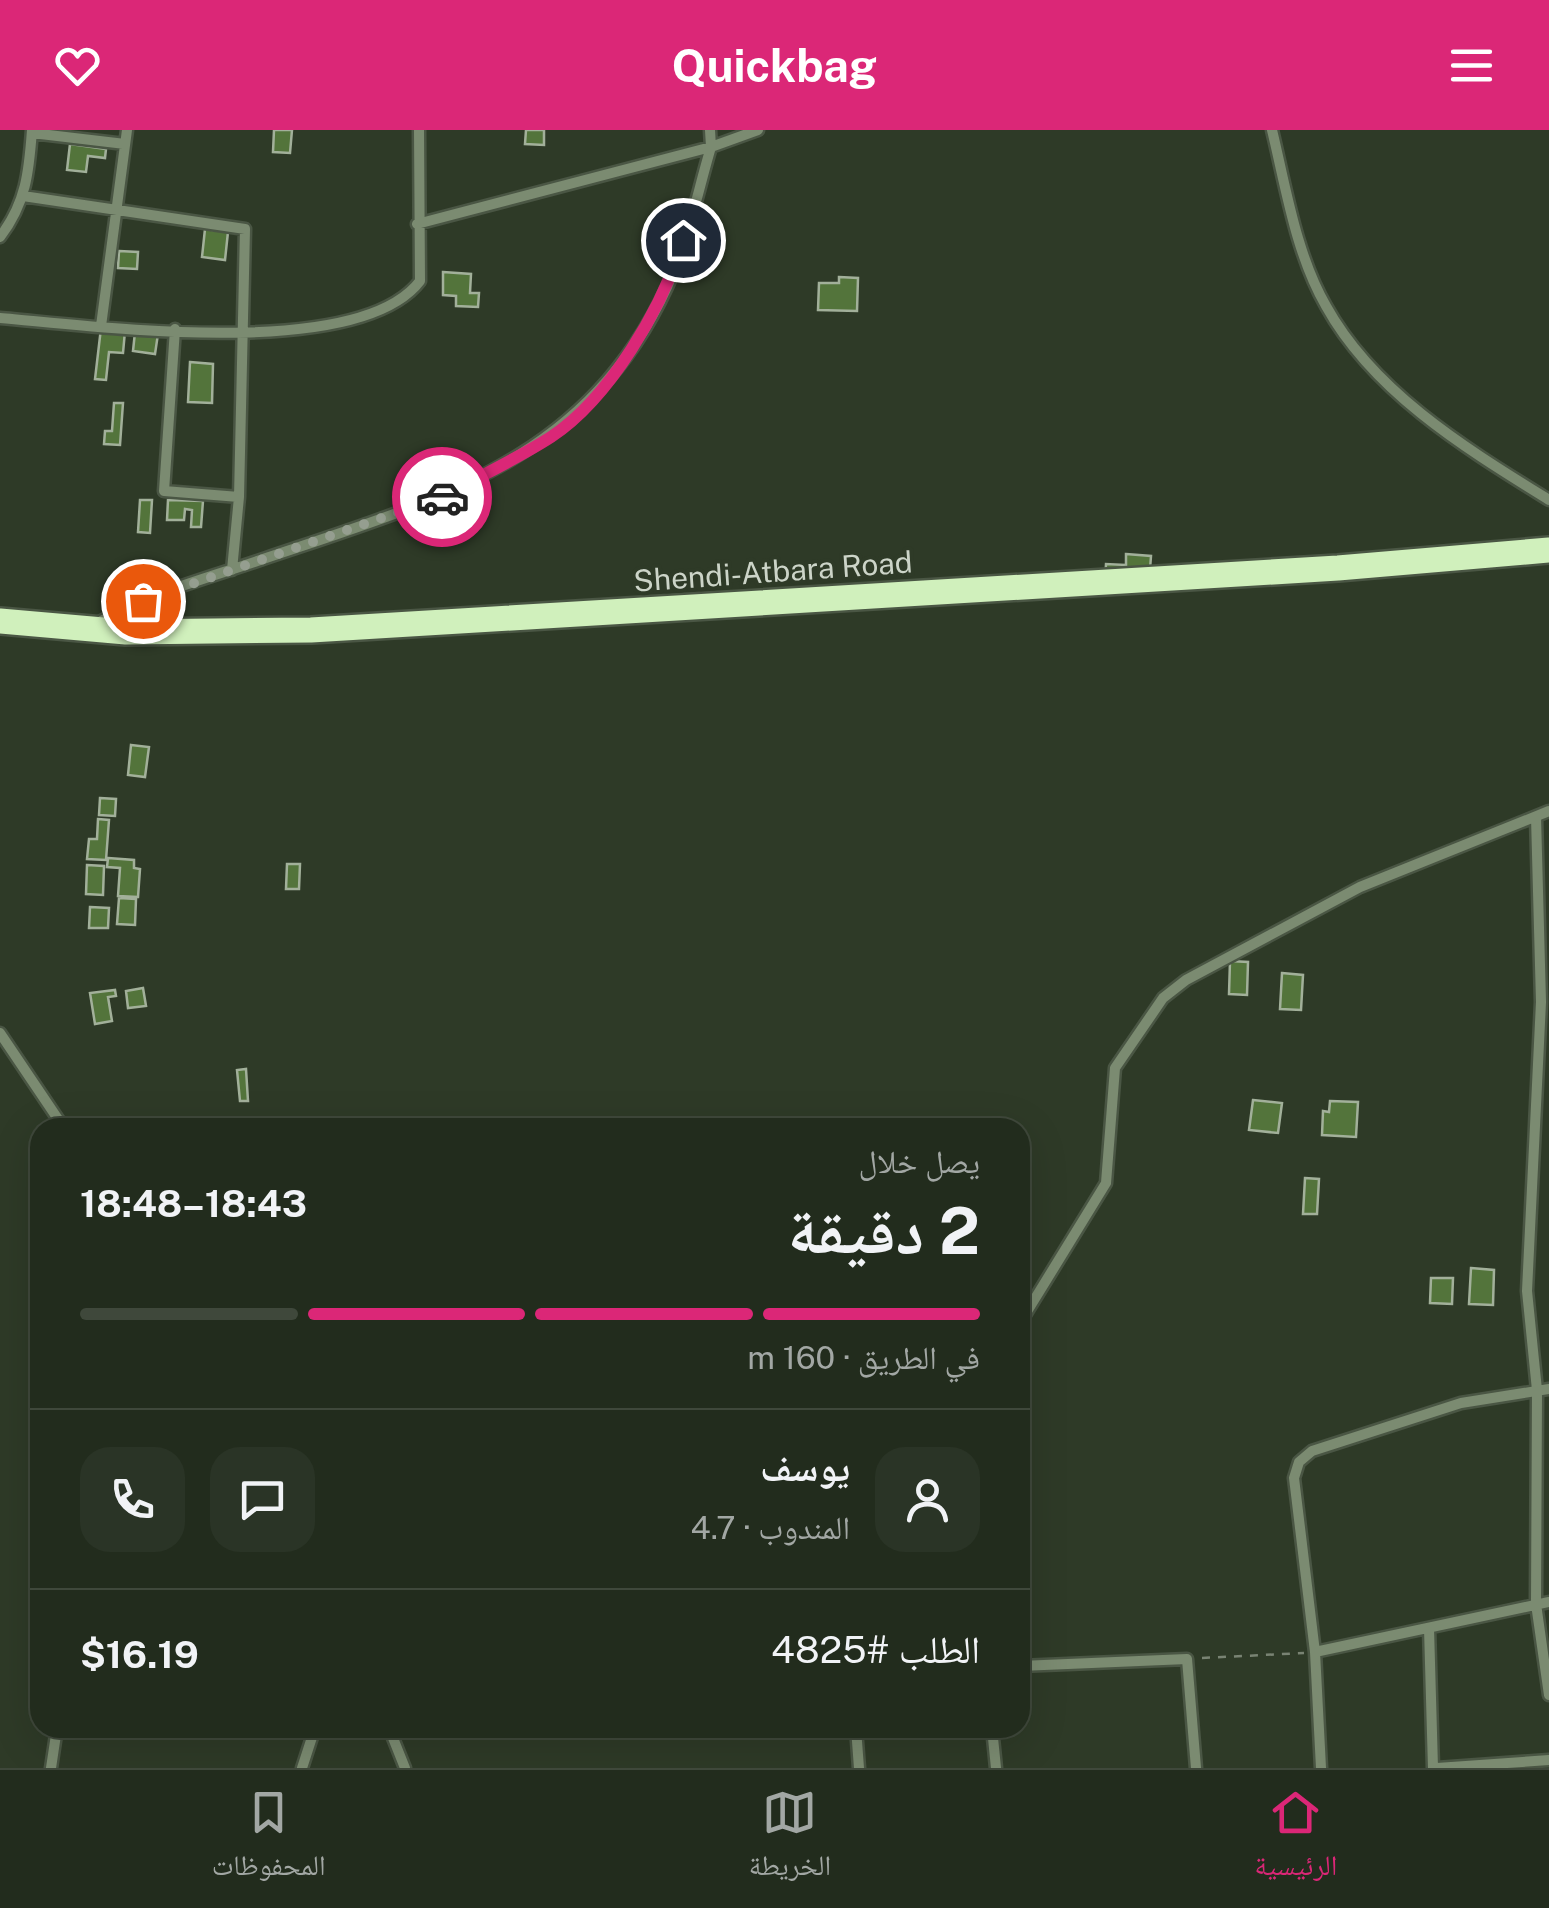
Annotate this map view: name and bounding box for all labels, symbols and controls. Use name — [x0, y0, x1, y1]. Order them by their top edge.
icon: heart — [50, 38, 105, 93]
icon: menu — [1444, 38, 1499, 93]
text: Quickbag — [672, 39, 877, 92]
pin — [641, 198, 726, 283]
icon: home — [656, 213, 711, 268]
courier — [392, 447, 492, 547]
icon: car — [415, 470, 470, 525]
street label: Shendi-Atbara Road — [632, 543, 914, 599]
pin — [101, 559, 186, 644]
icon: bag — [116, 574, 171, 629]
text: يصل خلال — [859, 1143, 980, 1180]
text: 18:43–18:48 — [80, 1181, 307, 1226]
text: 2 دقيقة — [788, 1192, 980, 1269]
text: في الطريق · 160 m — [747, 1339, 980, 1376]
text: يوسف — [760, 1445, 850, 1490]
button: phone — [80, 1447, 185, 1552]
button: chat — [210, 1447, 315, 1552]
button: person — [875, 1447, 980, 1552]
text: المندوب · 4.7 — [691, 1509, 850, 1546]
text: الطلب #4825 — [771, 1627, 980, 1672]
text: $16.19 — [80, 1632, 199, 1677]
tab: المحفوظات — [212, 1785, 326, 1893]
tab: الخريطة — [749, 1785, 831, 1893]
tab: الرئيسية — [1254, 1785, 1337, 1893]

